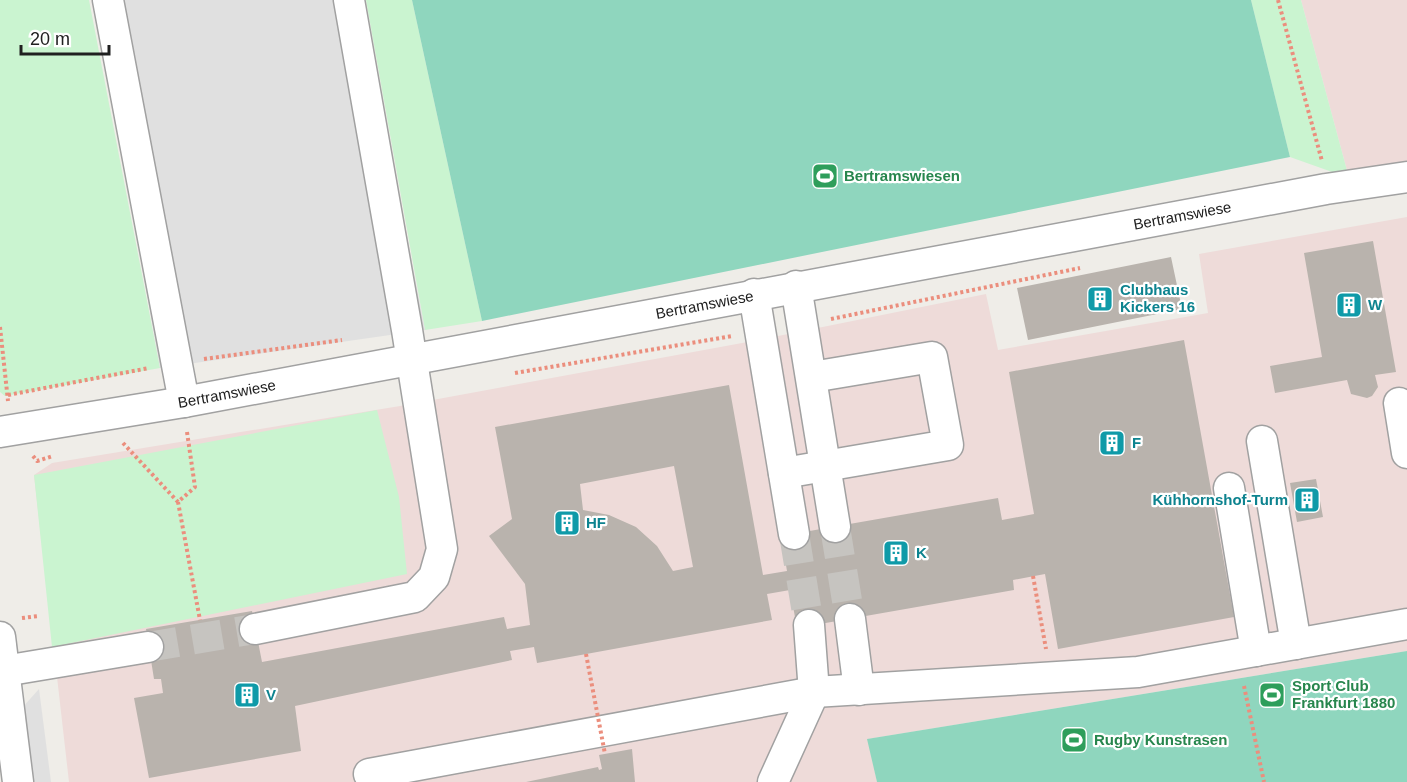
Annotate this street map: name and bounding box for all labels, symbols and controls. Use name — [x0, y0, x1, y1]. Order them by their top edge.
scale bar — [21, 18, 110, 56]
text: 20 m — [30, 29, 70, 49]
sports icon: Bertramswiesen — [810, 161, 840, 191]
place label: Bertramswiesen — [844, 167, 960, 184]
street label: Bertramswiese — [1132, 198, 1233, 233]
place label: Clubhaus Kickers 16 — [1120, 281, 1195, 315]
building icon: Clubhaus Kickers 16 — [1085, 284, 1115, 314]
street label: Bertramswiese — [654, 287, 755, 322]
building icon: W — [1334, 290, 1364, 320]
place label: W — [1368, 296, 1383, 313]
street label: Bertramswiese — [177, 376, 277, 411]
building icon: F — [1097, 428, 1127, 458]
place label: F — [1132, 434, 1141, 451]
building icon: Kühhornshof-Turm — [1292, 485, 1322, 515]
place label: Kühhornshof-Turm — [1152, 491, 1288, 508]
building icon: HF — [552, 508, 582, 538]
place label: HF — [586, 514, 606, 531]
building icon: K — [881, 538, 911, 568]
place label: K — [916, 544, 927, 561]
place label: Sport Club Frankfurt 1880 — [1292, 677, 1395, 711]
building icon: V — [232, 680, 262, 710]
sports icon: Sport Club Frankfurt 1880 — [1257, 680, 1287, 710]
place label: V — [266, 686, 276, 703]
sports icon: Rugby Kunstrasen — [1059, 725, 1089, 755]
place label: Rugby Kunstrasen — [1094, 731, 1227, 748]

